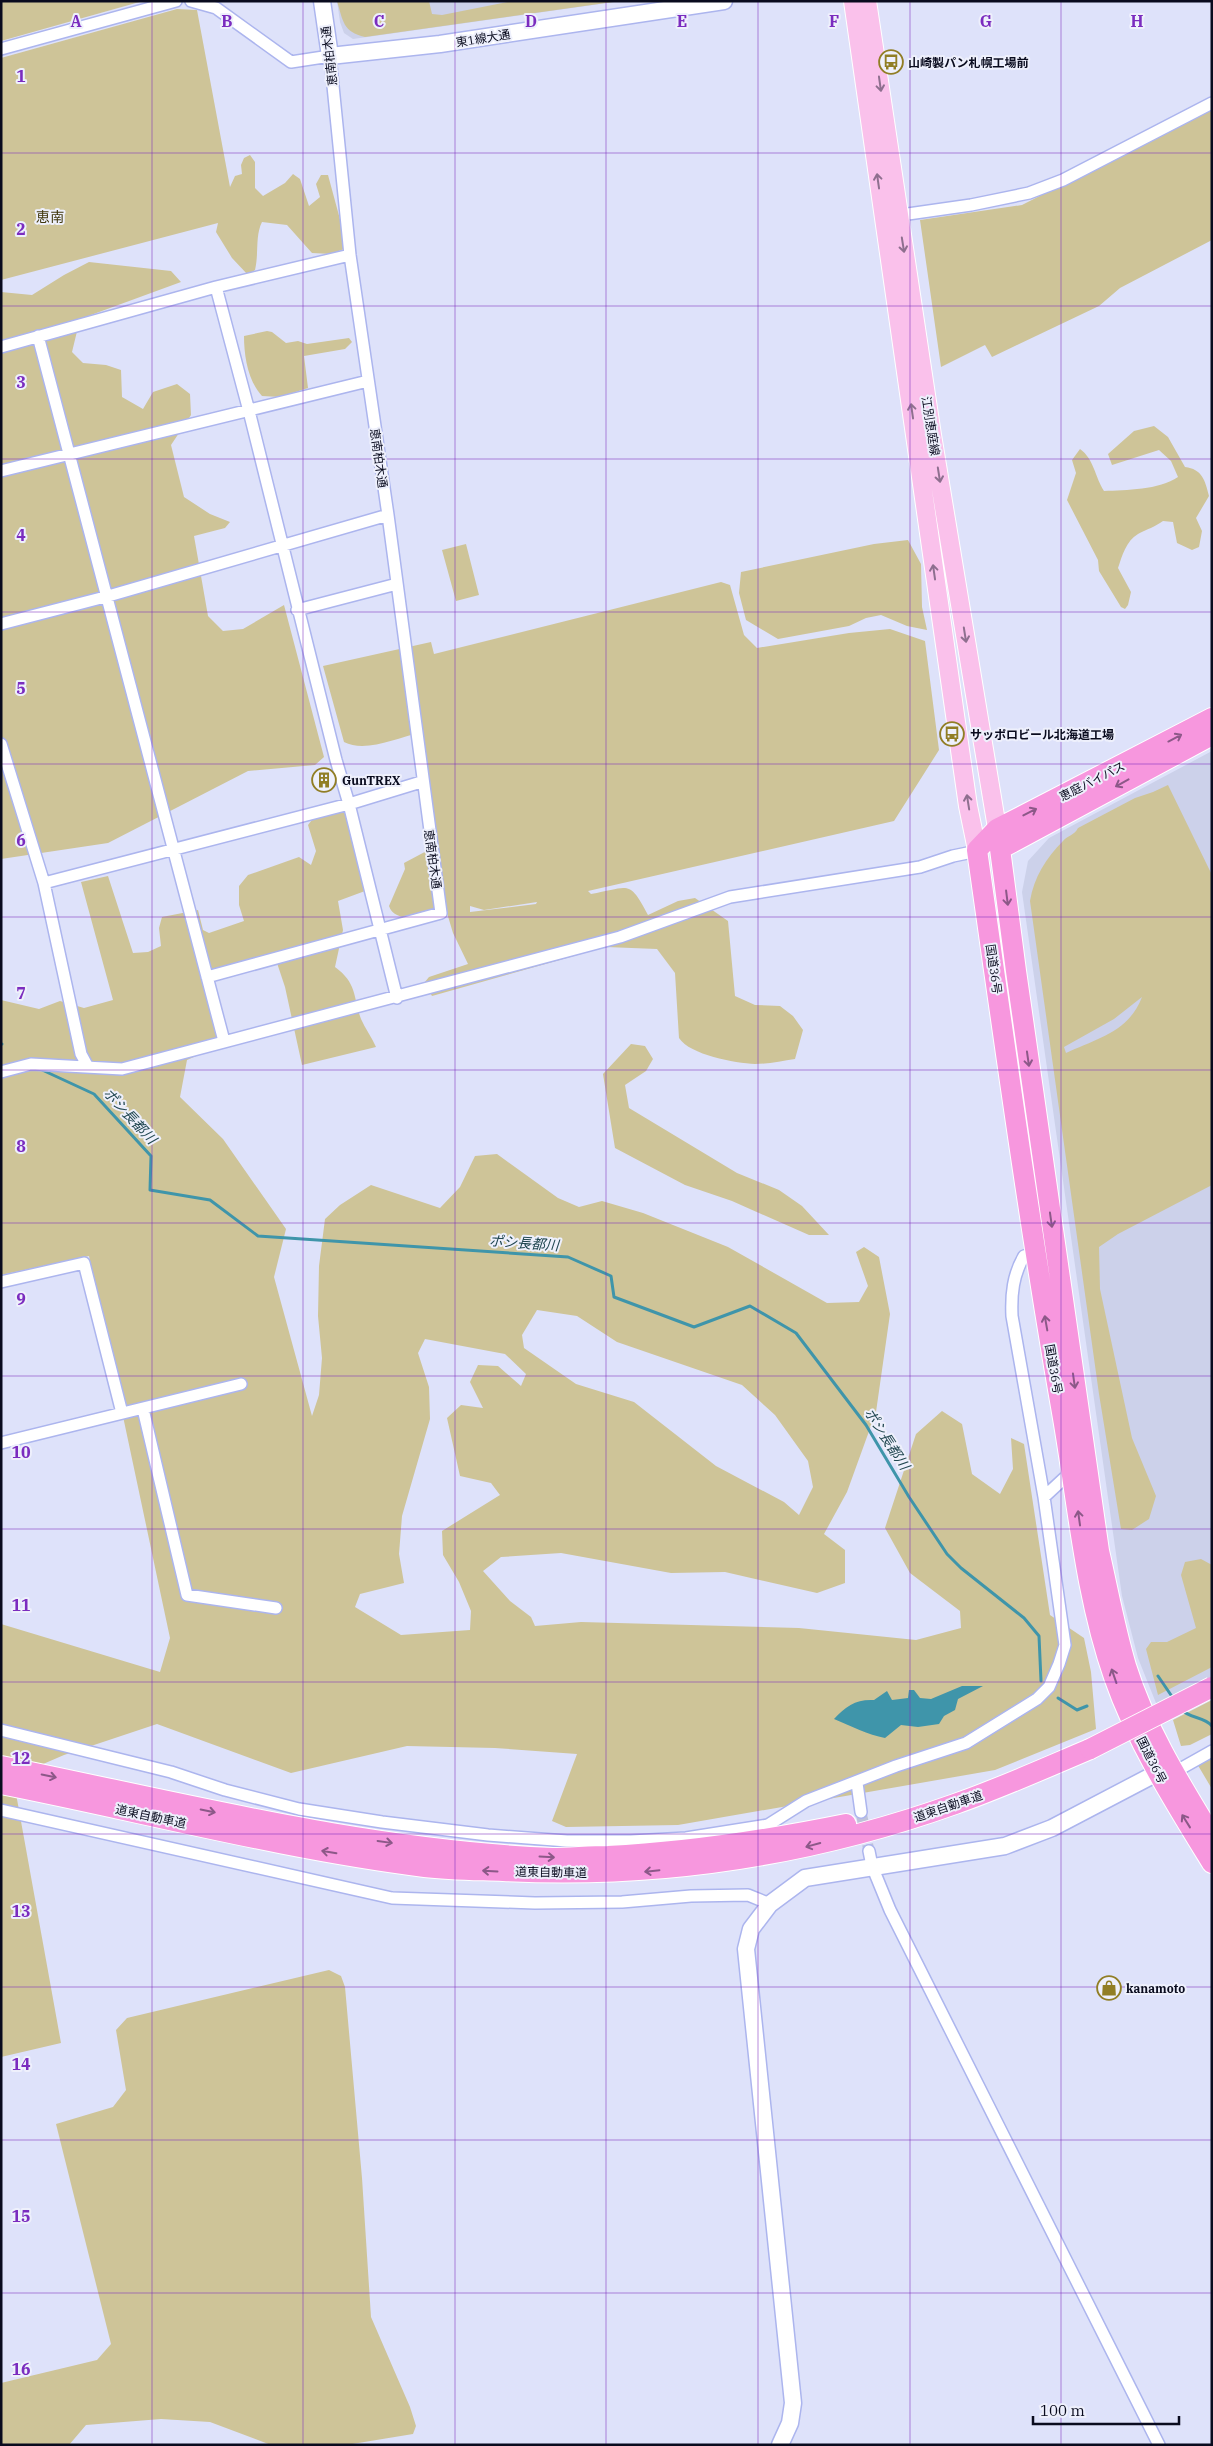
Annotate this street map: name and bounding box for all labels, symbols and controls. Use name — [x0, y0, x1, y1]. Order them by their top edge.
text: A — [70, 11, 82, 31]
text: B — [221, 11, 233, 31]
text: C — [374, 11, 384, 31]
text: D — [525, 11, 537, 31]
text: E — [677, 11, 687, 31]
text: F — [829, 11, 839, 31]
text: G — [980, 11, 992, 31]
text: H — [1131, 11, 1144, 31]
street label: 恵南柏木通 — [318, 25, 340, 87]
street label: 東1線大通 — [455, 26, 511, 50]
bus stop icon: 山崎製パン札幌工場前 — [878, 49, 904, 75]
place label: 山崎製パン札幌工場前 — [908, 55, 1029, 70]
text: 1 — [16, 66, 26, 86]
one-way arrow — [875, 76, 885, 92]
one-way arrow — [872, 174, 882, 190]
district label: 恵南 — [36, 208, 64, 226]
text: 2 — [16, 219, 26, 239]
one-way arrow — [899, 236, 909, 252]
text: 3 — [16, 372, 26, 392]
street label: 江別恵庭線 — [919, 395, 943, 457]
one-way arrow — [906, 404, 916, 420]
street label: 恵南柏木通 — [367, 427, 391, 489]
one-way arrow — [934, 466, 944, 482]
text: 4 — [16, 525, 26, 545]
one-way arrow — [929, 565, 939, 581]
one-way arrow — [960, 627, 970, 643]
text: 5 — [16, 678, 26, 698]
bus stop icon: サッポロビール北海道工場 — [939, 721, 965, 747]
place label: サッポロビール北海道工場 — [970, 727, 1114, 742]
one-way arrow — [1167, 733, 1182, 743]
street label: 恵庭バイパス — [1057, 758, 1127, 804]
building icon: GunTREX — [311, 767, 337, 793]
place label: GunTREX — [342, 773, 401, 788]
one-way arrow — [1115, 778, 1130, 788]
one-way arrow — [963, 795, 973, 811]
one-way arrow — [1023, 807, 1038, 817]
street label: 恵南柏木通 — [421, 828, 445, 890]
text: 6 — [16, 830, 26, 850]
one-way arrow — [1002, 889, 1012, 905]
street label: 国道36号 — [983, 943, 1005, 995]
text: 7 — [16, 983, 26, 1003]
one-way arrow — [1023, 1051, 1033, 1067]
water label: ポシ長都川 — [100, 1084, 162, 1149]
text: 8 — [16, 1136, 26, 1156]
one-way arrow — [1046, 1211, 1056, 1227]
water label: ポシ長都川 — [488, 1232, 562, 1255]
text: 9 — [16, 1289, 26, 1309]
one-way arrow — [1041, 1315, 1051, 1331]
street label: 国道36号 — [1042, 1343, 1066, 1395]
one-way arrow — [1070, 1372, 1080, 1388]
water label: ポシ長都川 — [860, 1405, 915, 1475]
text: 10 — [11, 1442, 31, 1462]
one-way arrow — [1073, 1510, 1083, 1526]
text: 11 — [11, 1595, 31, 1615]
one-way arrow — [1109, 1669, 1118, 1684]
street label: 国道36号 — [1134, 1734, 1170, 1786]
text: 12 — [11, 1748, 31, 1768]
one-way arrow — [41, 1772, 57, 1781]
street label: 道東自動車道 — [912, 1787, 984, 1825]
street label: 道東自動車道 — [114, 1801, 188, 1831]
one-way arrow — [199, 1807, 215, 1816]
one-way arrow — [1181, 1815, 1191, 1829]
one-way arrow — [377, 1837, 393, 1847]
one-way arrow — [805, 1841, 821, 1851]
one-way arrow — [321, 1847, 337, 1857]
one-way arrow — [538, 1853, 554, 1862]
street label: 道東自動車道 — [515, 1864, 587, 1880]
one-way arrow — [482, 1866, 498, 1875]
one-way arrow — [645, 1866, 661, 1876]
text: 13 — [11, 1901, 31, 1921]
shop icon: kanamoto — [1096, 1975, 1122, 2001]
place label: kanamoto — [1126, 1981, 1185, 1996]
text: 14 — [11, 2054, 31, 2074]
text: 15 — [11, 2206, 31, 2226]
text: 16 — [11, 2359, 31, 2379]
scale bar — [1033, 2394, 1179, 2426]
text: 100 m — [1040, 2401, 1085, 2420]

